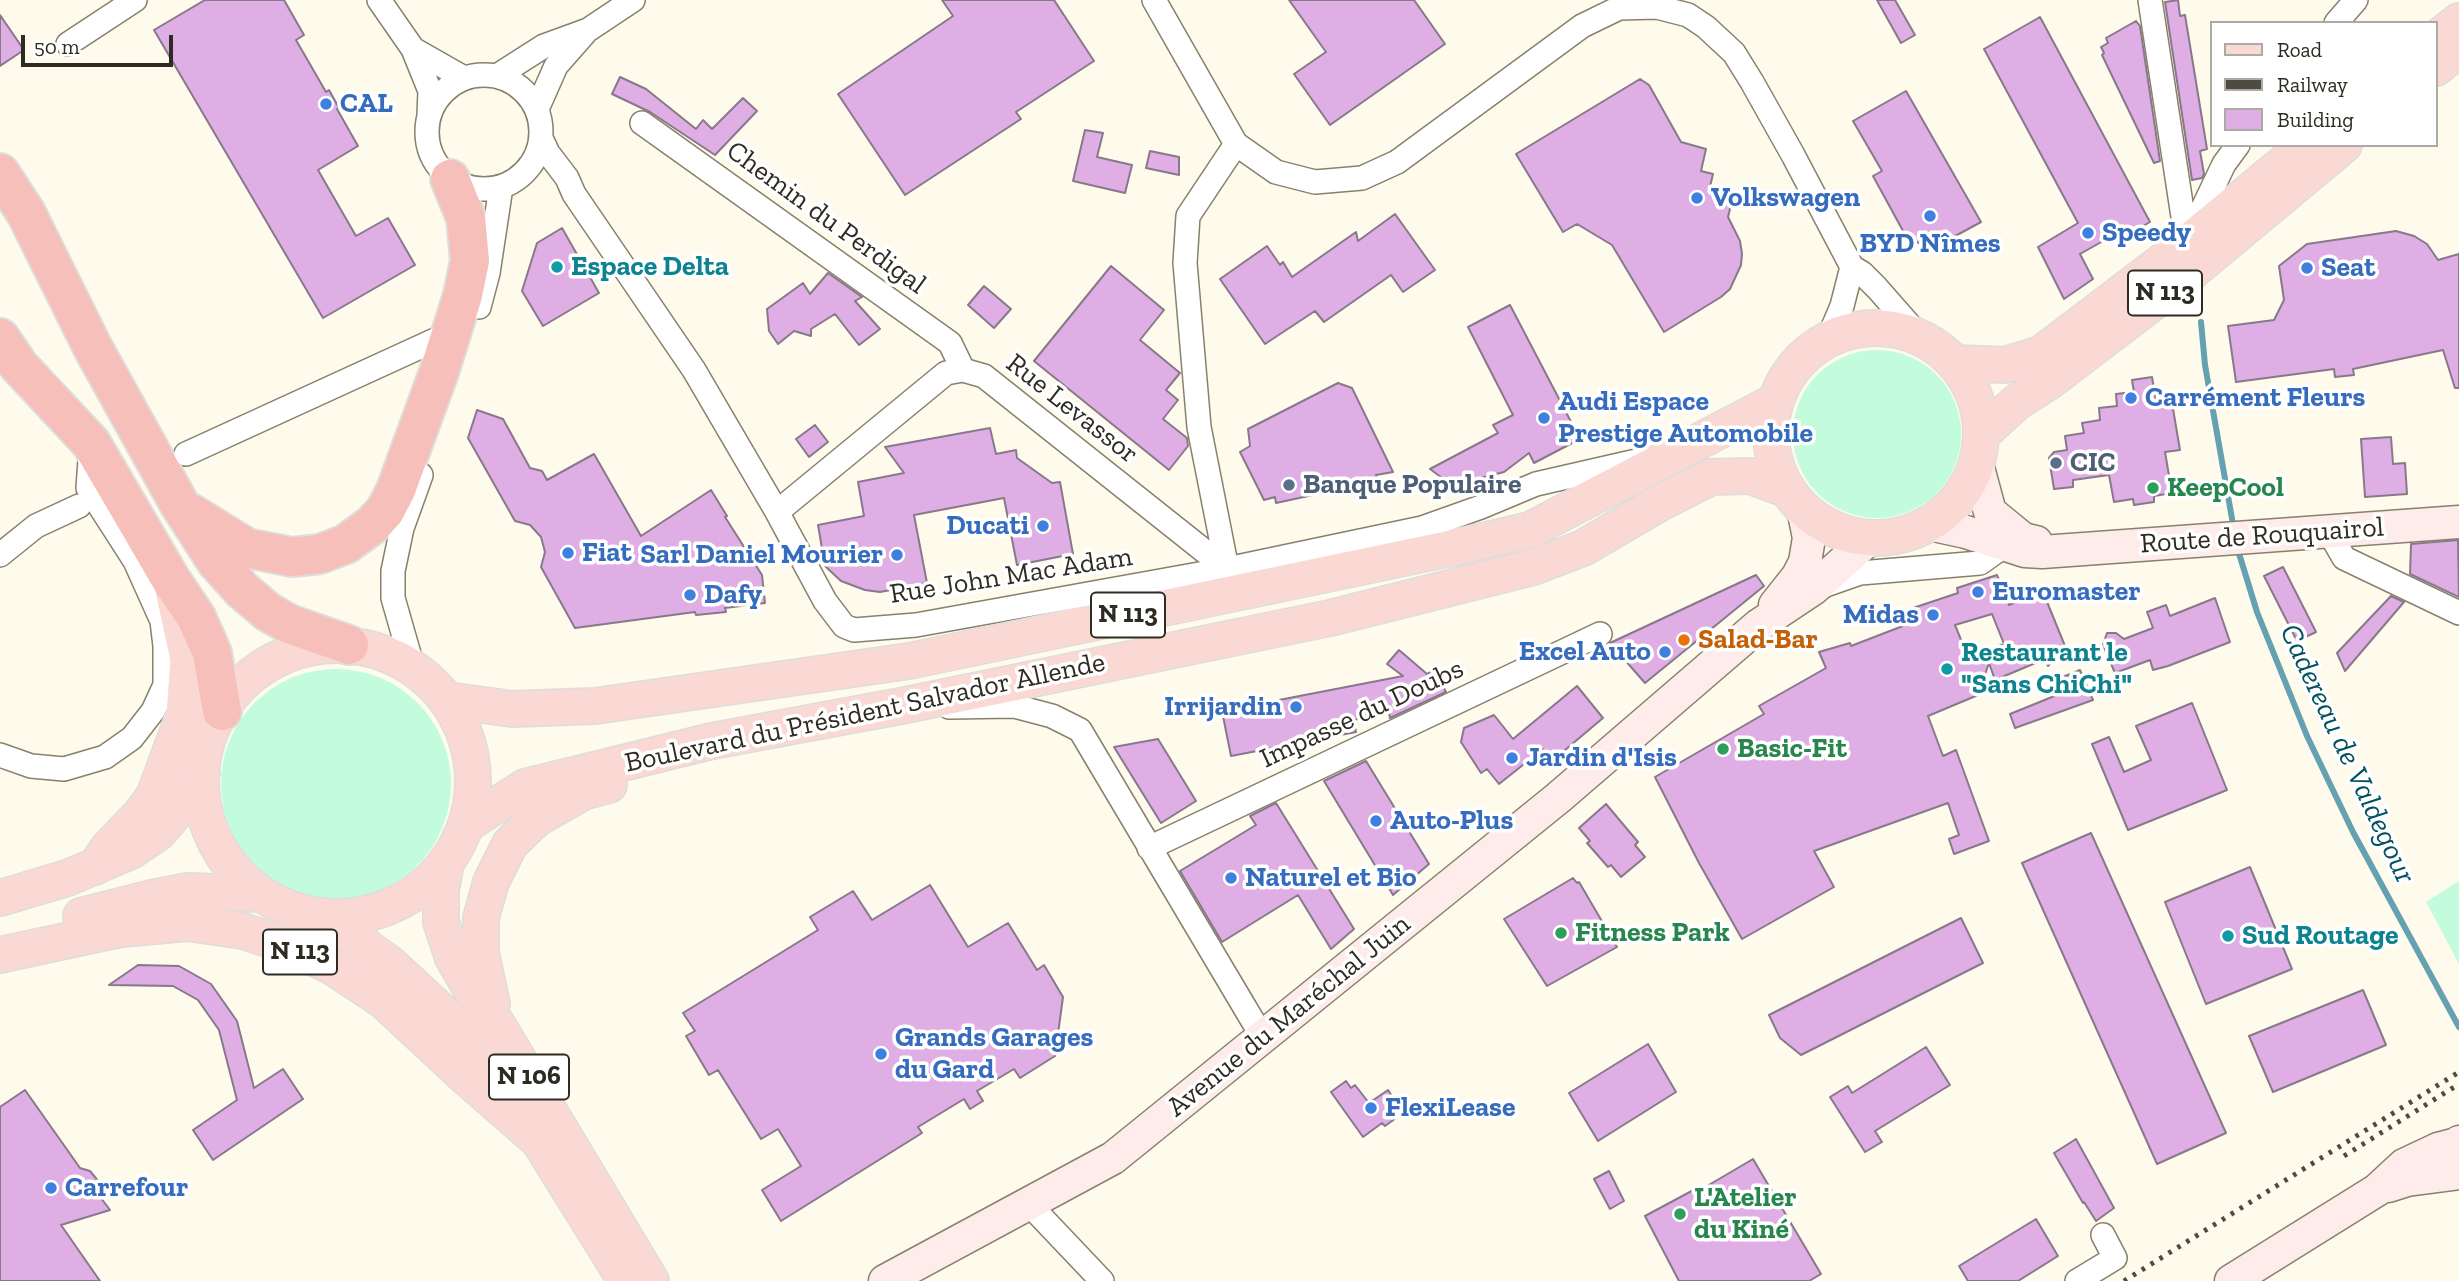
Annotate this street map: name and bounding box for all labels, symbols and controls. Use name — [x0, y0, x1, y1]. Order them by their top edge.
scale bar — [24, 21, 177, 65]
legend — [2210, 21, 2438, 147]
text: 50 m — [34, 34, 80, 59]
text: Road — [2277, 37, 2322, 62]
text: Railway — [2277, 72, 2348, 97]
place label: CAL — [340, 87, 393, 121]
marker: CAL — [318, 96, 334, 112]
text: Building — [2277, 107, 2354, 132]
street label: Chemin du Perdigal — [720, 134, 932, 302]
place label: Volkswagen — [1711, 181, 1860, 215]
marker: Volkswagen — [1689, 190, 1705, 206]
marker: BYD Nîmes — [1922, 208, 1938, 224]
place label: Speedy — [2102, 216, 2191, 250]
marker: Speedy — [2080, 225, 2096, 241]
place label: BYD Nîmes — [1859, 227, 2001, 261]
place label: Espace Delta — [571, 250, 729, 284]
place label: Seat — [2321, 251, 2375, 285]
marker: Espace Delta — [549, 259, 565, 275]
marker: Seat — [2299, 260, 2315, 276]
road number: N 113 — [2128, 270, 2202, 316]
street label: Rue Levassor — [999, 347, 1145, 471]
place label: Carrément Fleurs — [2145, 381, 2365, 415]
place label: Audi Espace Prestige Automobile — [1558, 385, 1813, 451]
marker: Carrément Fleurs — [2123, 390, 2139, 406]
marker: Audi Espace Prestige Automobile — [1536, 410, 1552, 426]
place label: CIC — [2070, 446, 2116, 480]
marker: CIC — [2048, 455, 2064, 471]
place label: Banque Populaire — [1303, 468, 1521, 502]
place label: KeepCool — [2167, 471, 2284, 505]
marker: Banque Populaire — [1281, 477, 1297, 493]
marker: KeepCool — [2145, 480, 2161, 496]
place label: Ducati — [946, 509, 1029, 543]
street label: Route de Rouquairol — [2139, 511, 2385, 561]
marker: Ducati — [1035, 518, 1051, 534]
place label: Fiat — [582, 536, 632, 570]
place label: Sarl Daniel Mourier — [640, 538, 883, 572]
street label: Rue John Mac Adam — [887, 540, 1135, 612]
marker: Fiat — [560, 545, 576, 561]
marker: Sarl Daniel Mourier — [889, 547, 905, 563]
place label: Euromaster — [1992, 575, 2141, 609]
place label: Dafy — [704, 578, 762, 612]
marker: Euromaster — [1970, 584, 1986, 600]
marker: Dafy — [682, 587, 698, 603]
road number: N 113 — [1091, 593, 1165, 638]
place label: Midas — [1843, 598, 1919, 632]
marker: Midas — [1925, 607, 1941, 623]
water label: Cadereau de Valdegour — [2271, 619, 2423, 889]
place label: Salad-Bar — [1698, 623, 1818, 657]
marker: Salad-Bar — [1676, 632, 1692, 648]
place label: Excel Auto — [1519, 635, 1651, 669]
place label: Restaurant le "Sans ChiChi" — [1961, 636, 2132, 702]
marker: Excel Auto — [1657, 644, 1673, 660]
street label: Boulevard du Président Salvador Allende — [622, 646, 1108, 780]
street label: Impasse du Doubs — [1255, 652, 1469, 776]
marker: Restaurant le "Sans ChiChi" — [1939, 661, 1955, 677]
place label: Irrijardin — [1164, 690, 1282, 724]
marker: Irrijardin — [1288, 699, 1304, 715]
place label: Basic-Fit — [1737, 732, 1847, 766]
place label: Jardin d'Isis — [1526, 741, 1677, 775]
marker: Basic-Fit — [1715, 741, 1731, 757]
marker: Jardin d'Isis — [1504, 750, 1520, 766]
place label: Auto-Plus — [1390, 804, 1513, 838]
marker: Auto-Plus — [1368, 813, 1384, 829]
place label: Naturel et Bio — [1245, 861, 1417, 895]
marker: Naturel et Bio — [1223, 870, 1239, 886]
street label: Avenue du Maréchal Juin — [1161, 908, 1417, 1124]
place label: Fitness Park — [1575, 916, 1730, 950]
place label: Sud Routage — [2242, 919, 2399, 953]
marker: Fitness Park — [1553, 925, 1569, 941]
marker: Sud Routage — [2220, 928, 2236, 944]
road number: N 113 — [263, 930, 337, 974]
place label: Grands Garages du Gard — [895, 1021, 1093, 1087]
marker: Grands Garages du Gard — [873, 1046, 889, 1062]
road number: N 106 — [489, 1054, 569, 1100]
place label: FlexiLease — [1385, 1091, 1515, 1125]
marker: FlexiLease — [1363, 1100, 1379, 1116]
place label: Carrefour — [65, 1171, 188, 1205]
marker: Carrefour — [43, 1180, 59, 1196]
place label: L'Atelier du Kiné — [1694, 1181, 1797, 1247]
marker: L'Atelier du Kiné — [1672, 1206, 1688, 1222]

